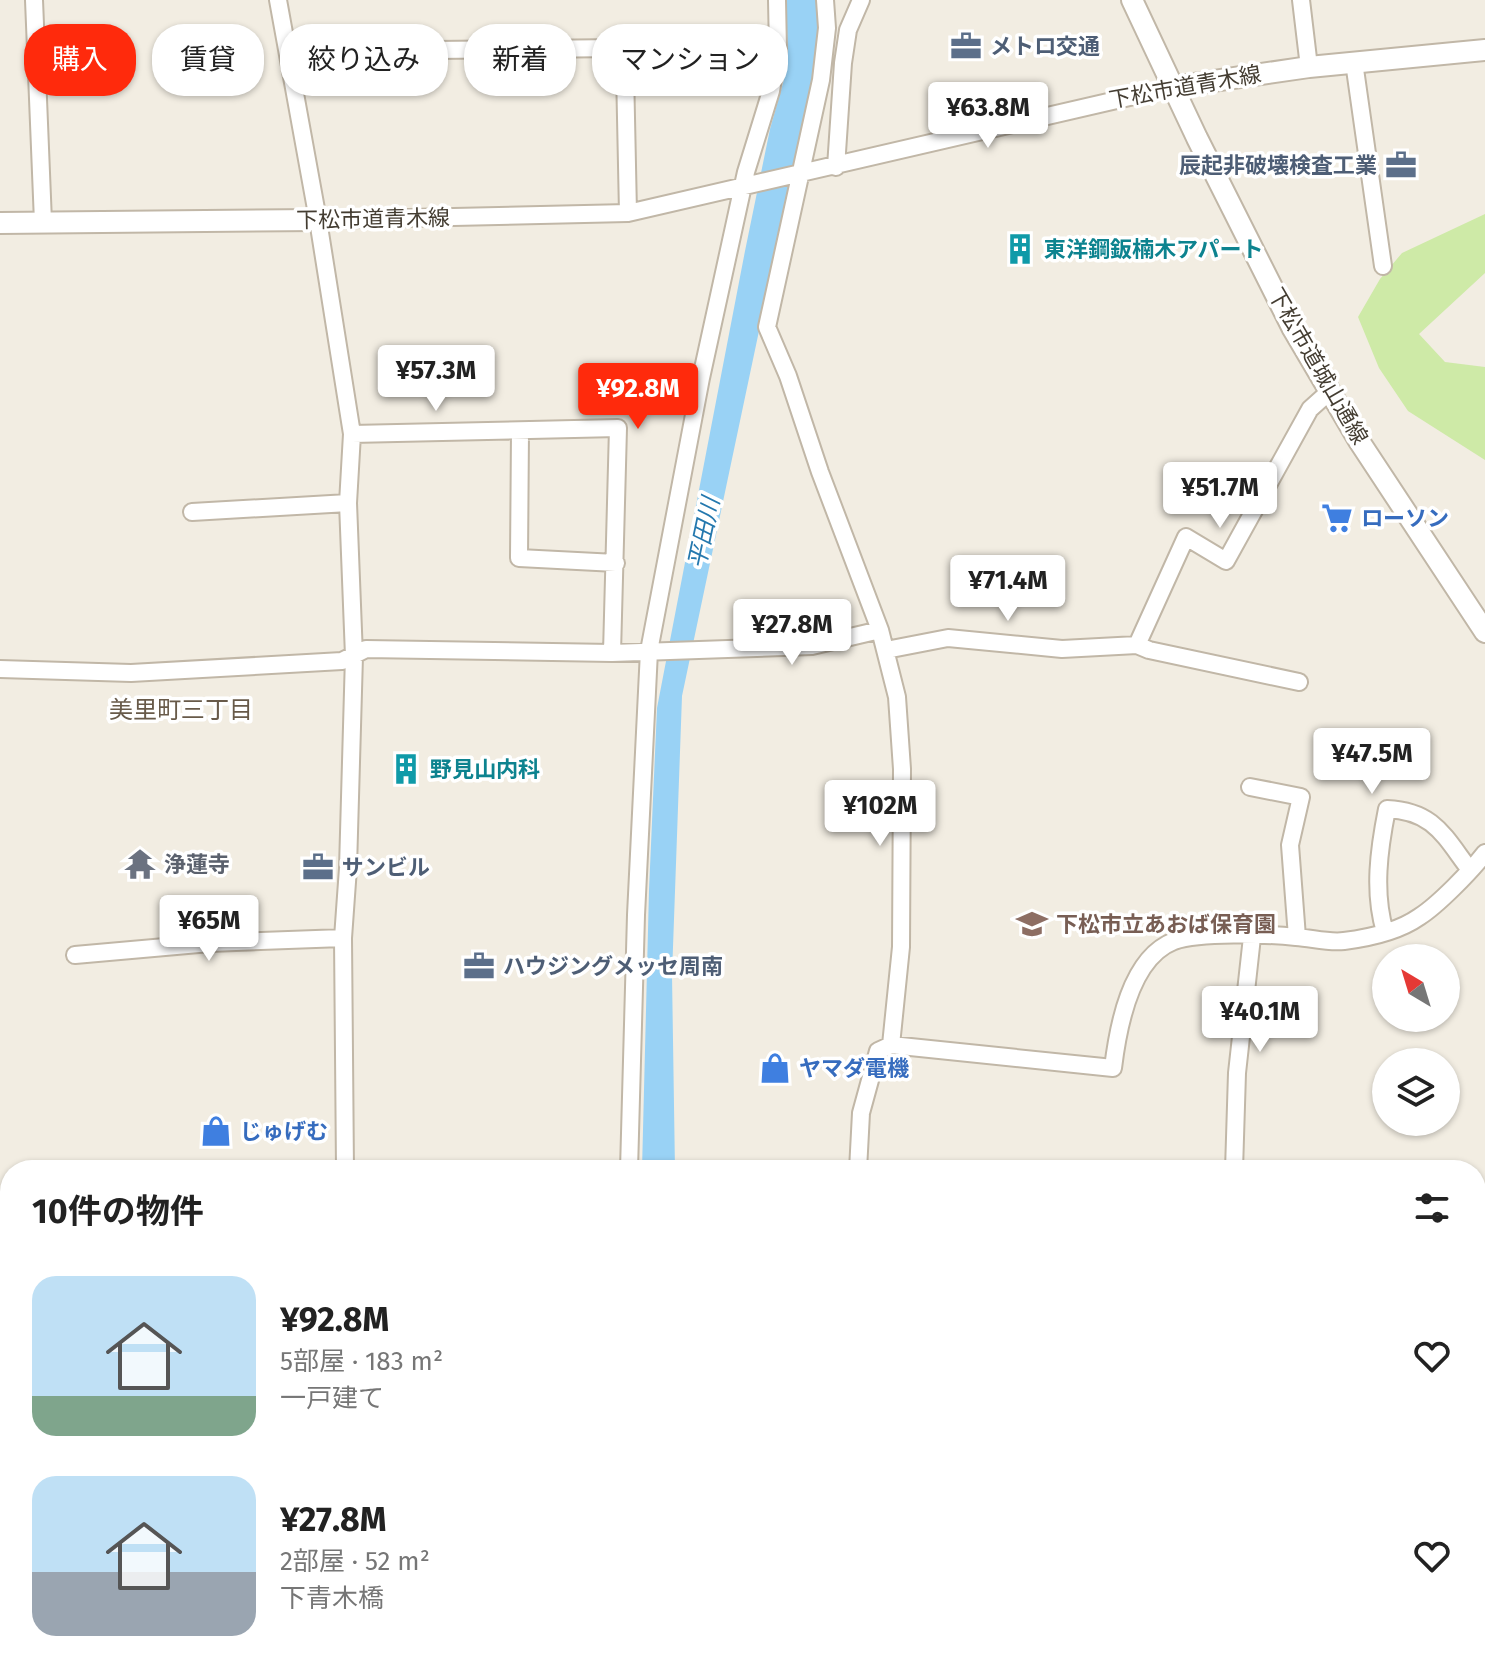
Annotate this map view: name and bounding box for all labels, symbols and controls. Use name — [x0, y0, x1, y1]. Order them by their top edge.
chip: 購入 — [24, 24, 136, 96]
chip: 賃貸 — [152, 24, 264, 96]
chip: 絞り込み — [280, 24, 448, 96]
chip: 新着 — [464, 24, 576, 96]
chip: マンション — [592, 24, 788, 96]
office icon: メトロ交通 — [949, 29, 983, 63]
place label: メトロ交通 — [990, 33, 1100, 60]
street label: 下松市道青木線 — [1107, 60, 1263, 114]
pin: ¥63.8M — [923, 82, 1053, 150]
text: ¥63.8M — [946, 92, 1030, 123]
office icon: 辰起非破壊検査工業 — [1384, 148, 1418, 182]
place label: 辰起非破壊検査工業 — [1179, 152, 1377, 179]
street label: 下松市道青木線 — [296, 204, 450, 234]
building icon: 東洋鋼鈑楠木アパート — [1003, 232, 1037, 266]
place label: 東洋鋼鈑楠木アパート — [1044, 236, 1264, 263]
street label: 下松市道城山通線 — [1262, 283, 1374, 449]
pin: ¥57.3M — [371, 345, 501, 413]
text: ¥57.3M — [396, 355, 476, 386]
pin: ¥92.8M — [573, 363, 703, 431]
text: ¥92.8M — [596, 373, 680, 404]
pin: ¥51.7M — [1155, 462, 1285, 530]
text: ¥51.7M — [1181, 472, 1259, 503]
water label: 平田川 — [683, 492, 726, 571]
supermarket icon: ローソン — [1320, 501, 1354, 535]
place label: ローソン — [1361, 505, 1449, 532]
pin: ¥71.4M — [943, 555, 1073, 623]
text: ¥71.4M — [968, 565, 1048, 596]
pin: ¥27.8M — [727, 599, 857, 667]
text: ¥27.8M — [751, 609, 833, 640]
district label: 美里町三丁目 — [109, 696, 253, 724]
pin: ¥47.5M — [1307, 728, 1437, 796]
text: ¥47.5M — [1331, 738, 1413, 769]
building icon: 野見山内科 — [389, 752, 423, 786]
place label: 野見山内科 — [430, 756, 540, 783]
pin: ¥102M — [824, 780, 936, 848]
text: ¥102M — [843, 790, 917, 821]
temple icon: 浄蓮寺 — [123, 847, 157, 881]
office icon: サンビル — [301, 850, 335, 884]
place label: 浄蓮寺 — [164, 851, 230, 878]
place label: サンビル — [342, 854, 430, 881]
pin: ¥65M — [162, 895, 256, 963]
text: ¥65M — [178, 905, 240, 936]
school or university icon: 下松市立あおば保育園 — [1015, 907, 1049, 941]
place label: 下松市立あおば保育園 — [1056, 911, 1276, 938]
north arrow — [1372, 944, 1460, 1032]
map controls — [1372, 944, 1460, 1136]
office icon: ハウジングメッセ周南 — [462, 949, 496, 983]
place label: ハウジングメッセ周南 — [503, 953, 723, 980]
pin: ¥40.1M — [1195, 986, 1325, 1054]
text: ¥40.1M — [1220, 996, 1300, 1027]
button: layers — [1372, 1048, 1460, 1136]
shop icon: ヤマダ電機 — [758, 1051, 792, 1085]
place label: ヤマダ電機 — [799, 1055, 909, 1082]
shop icon: じゅげむ — [199, 1114, 233, 1148]
place label: じゅげむ — [240, 1118, 328, 1145]
icon: filters — [1410, 1186, 1454, 1230]
text: 10件の物件 — [32, 1191, 204, 1232]
text: ¥92.8M — [280, 1299, 389, 1340]
icon: home — [96, 1308, 192, 1404]
icon: heart — [1410, 1334, 1454, 1378]
text: 5部屋 · 183 m² — [280, 1346, 443, 1377]
text: 一戸建て — [280, 1383, 384, 1414]
text: ¥27.8M — [280, 1499, 387, 1540]
icon: home — [96, 1508, 192, 1604]
icon: heart — [1410, 1534, 1454, 1578]
text: 2部屋 · 52 m² — [280, 1546, 430, 1577]
text: 下青木橋 — [280, 1583, 384, 1614]

